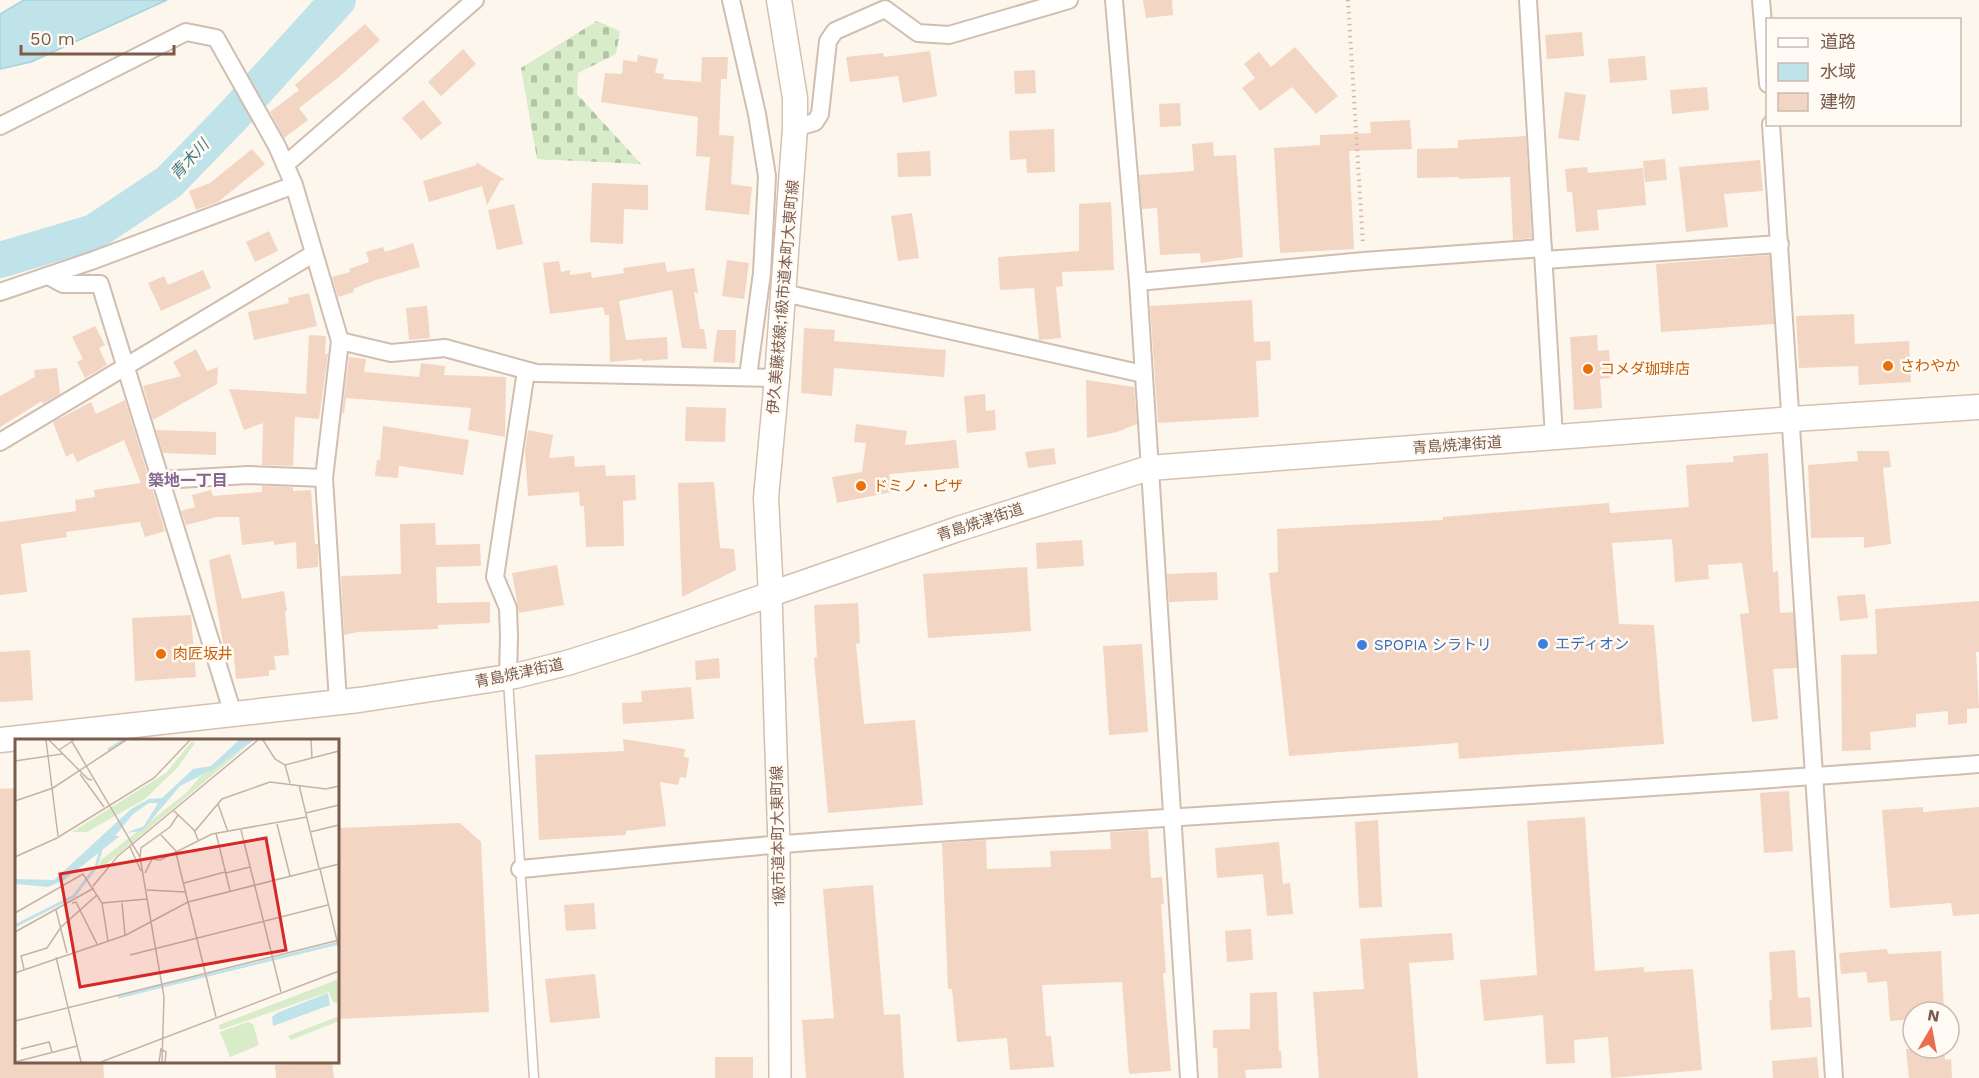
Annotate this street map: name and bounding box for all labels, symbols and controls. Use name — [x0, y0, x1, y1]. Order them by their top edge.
scale bar — [21, 18, 174, 56]
legend — [1766, 18, 1961, 126]
text: 50 m — [30, 28, 75, 49]
text: 道路 — [1820, 31, 1856, 52]
text: 水域 — [1820, 61, 1856, 82]
text: 建物 — [1820, 91, 1856, 112]
water label: 青木川 — [166, 134, 214, 183]
street label: 伊久美藤枝線;1級市道本町大東町線 — [764, 179, 802, 415]
place label: さわやか — [1900, 357, 1960, 375]
marker: さわやか — [1881, 359, 1895, 373]
place label: コメダ珈琲店 — [1600, 360, 1690, 378]
marker: コメダ珈琲店 — [1581, 362, 1595, 376]
street label: 青島焼津街道 — [1411, 433, 1503, 457]
district label: 築地一丁目 — [148, 471, 228, 490]
place label: ドミノ・ピザ — [873, 477, 963, 495]
marker: ドミノ・ピザ — [854, 479, 868, 493]
street label: 青島焼津街道 — [934, 500, 1026, 544]
place label: エディオン — [1555, 635, 1629, 653]
place label: SPOPIA シラトリ — [1374, 636, 1492, 654]
marker: エディオン — [1536, 637, 1550, 651]
marker: SPOPIA シラトリ — [1355, 638, 1369, 652]
place label: 肉匠坂井 — [173, 645, 233, 663]
marker: 肉匠坂井 — [154, 647, 168, 661]
street label: 青島焼津街道 — [473, 655, 565, 691]
inset map — [15, 739, 339, 1063]
street label: 1級市道本町大東町線 — [768, 765, 788, 907]
north arrow — [1901, 1000, 1961, 1060]
text: N — [1926, 1005, 1941, 1026]

